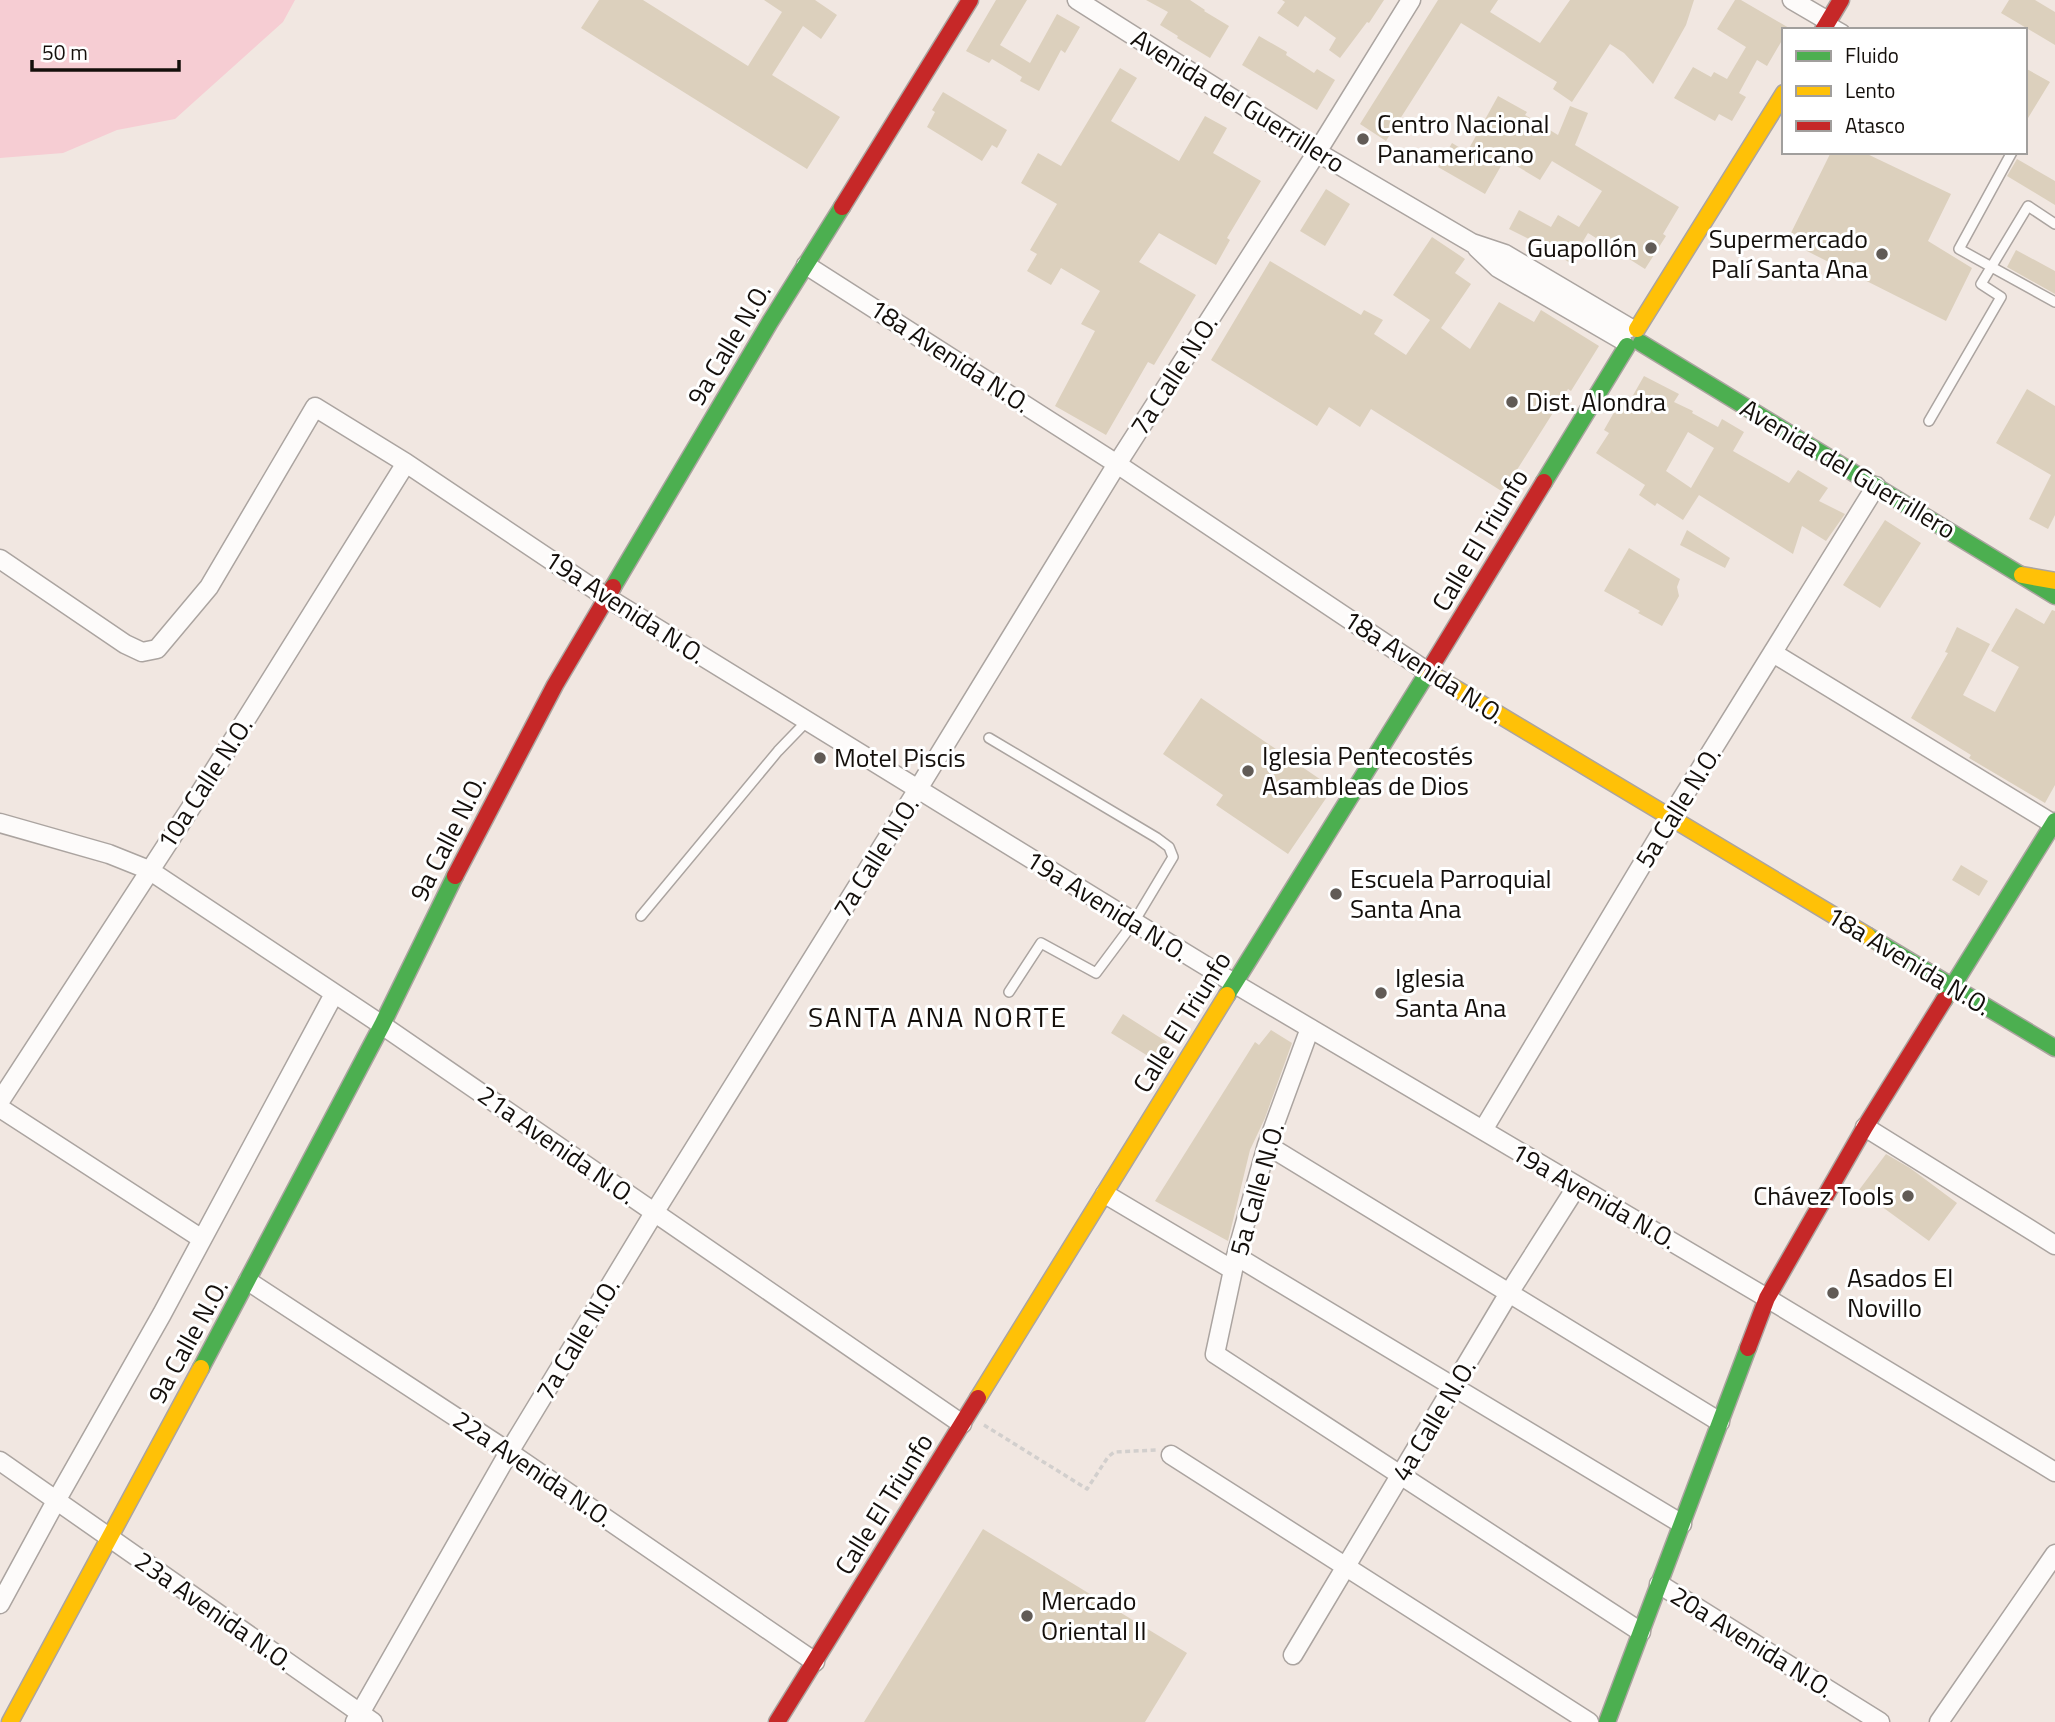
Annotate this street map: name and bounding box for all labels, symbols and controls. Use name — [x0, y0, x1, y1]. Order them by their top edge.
street label: Avenida del Guerrillero — [1124, 19, 1353, 182]
scale bar — [32, 28, 178, 72]
legend — [1782, 28, 2027, 154]
text: 50 m — [42, 36, 88, 68]
text: Fluido — [1845, 39, 1899, 71]
text: Lento — [1845, 74, 1895, 106]
place label: Centro Nacional Panamericano — [1377, 104, 1550, 173]
text: Atasco — [1845, 109, 1905, 141]
marker: Centro Nacional Panamericano — [1355, 131, 1371, 147]
place label: Supermercado Palí Santa Ana — [1709, 219, 1868, 288]
place label: Guapollón — [1527, 228, 1637, 267]
marker: Guapollón — [1643, 240, 1659, 256]
marker: Supermercado Palí Santa Ana — [1874, 246, 1890, 262]
street label: 9a Calle N.O. — [677, 275, 780, 412]
street label: 18a Avenida N.O. — [862, 289, 1039, 423]
street label: 7a Calle N.O. — [1120, 307, 1227, 443]
place label: Dist. Alondra — [1526, 382, 1666, 421]
street label: Avenida del Guerrillero — [1733, 389, 1963, 548]
marker: Dist. Alondra — [1504, 394, 1520, 410]
street label: Calle El Triunfo — [1422, 461, 1538, 618]
street label: 19a Avenida N.O. — [537, 540, 714, 674]
street label: 18a Avenida N.O. — [1336, 600, 1513, 734]
street label: 10a Calle N.O. — [147, 709, 262, 857]
place label: Iglesia Pentecostés Asambleas de Dios — [1262, 736, 1473, 805]
place label: Motel Piscis — [834, 738, 966, 777]
street label: 5a Calle N.O. — [1625, 738, 1730, 875]
marker: Motel Piscis — [812, 750, 828, 766]
marker: Iglesia Pentecostés Asambleas de Dios — [1240, 763, 1256, 779]
street label: 9a Calle N.O. — [399, 768, 496, 908]
street label: 7a Calle N.O. — [823, 788, 928, 925]
street label: 19a Avenida N.O. — [1018, 840, 1196, 971]
place label: Escuela Parroquial Santa Ana — [1350, 859, 1551, 928]
marker: Escuela Parroquial Santa Ana — [1328, 886, 1344, 902]
street label: 18a Avenida N.O. — [1820, 896, 1999, 1025]
street label: Calle El Triunfo — [1123, 943, 1241, 1100]
place label: Iglesia Santa Ana — [1395, 958, 1506, 1027]
marker: Iglesia Santa Ana — [1373, 985, 1389, 1001]
district label: SANTA ANA NORTE — [808, 995, 1068, 1038]
street label: 21a Avenida N.O. — [470, 1075, 645, 1214]
street label: 5a Calle N.O. — [1219, 1118, 1294, 1260]
street label: 19a Avenida N.O. — [1504, 1132, 1684, 1259]
place label: Chávez Tools — [1753, 1176, 1894, 1215]
marker: Chávez Tools — [1900, 1188, 1916, 1204]
place label: Asados El Novillo — [1847, 1258, 1953, 1327]
street label: 7a Calle N.O. — [526, 1270, 629, 1407]
street label: 9a Calle N.O. — [137, 1272, 238, 1410]
marker: Asados El Novillo — [1825, 1285, 1841, 1301]
street label: 4a Calle N.O. — [1382, 1351, 1485, 1488]
street label: 22a Avenida N.O. — [445, 1400, 621, 1537]
street label: Calle El Triunfo — [825, 1425, 943, 1582]
street label: 23a Avenida N.O. — [127, 1541, 302, 1680]
street label: 20a Avenida N.O. — [1663, 1576, 1841, 1707]
place label: Mercado Oriental II — [1041, 1581, 1147, 1650]
marker: Mercado Oriental II — [1019, 1608, 1035, 1624]

